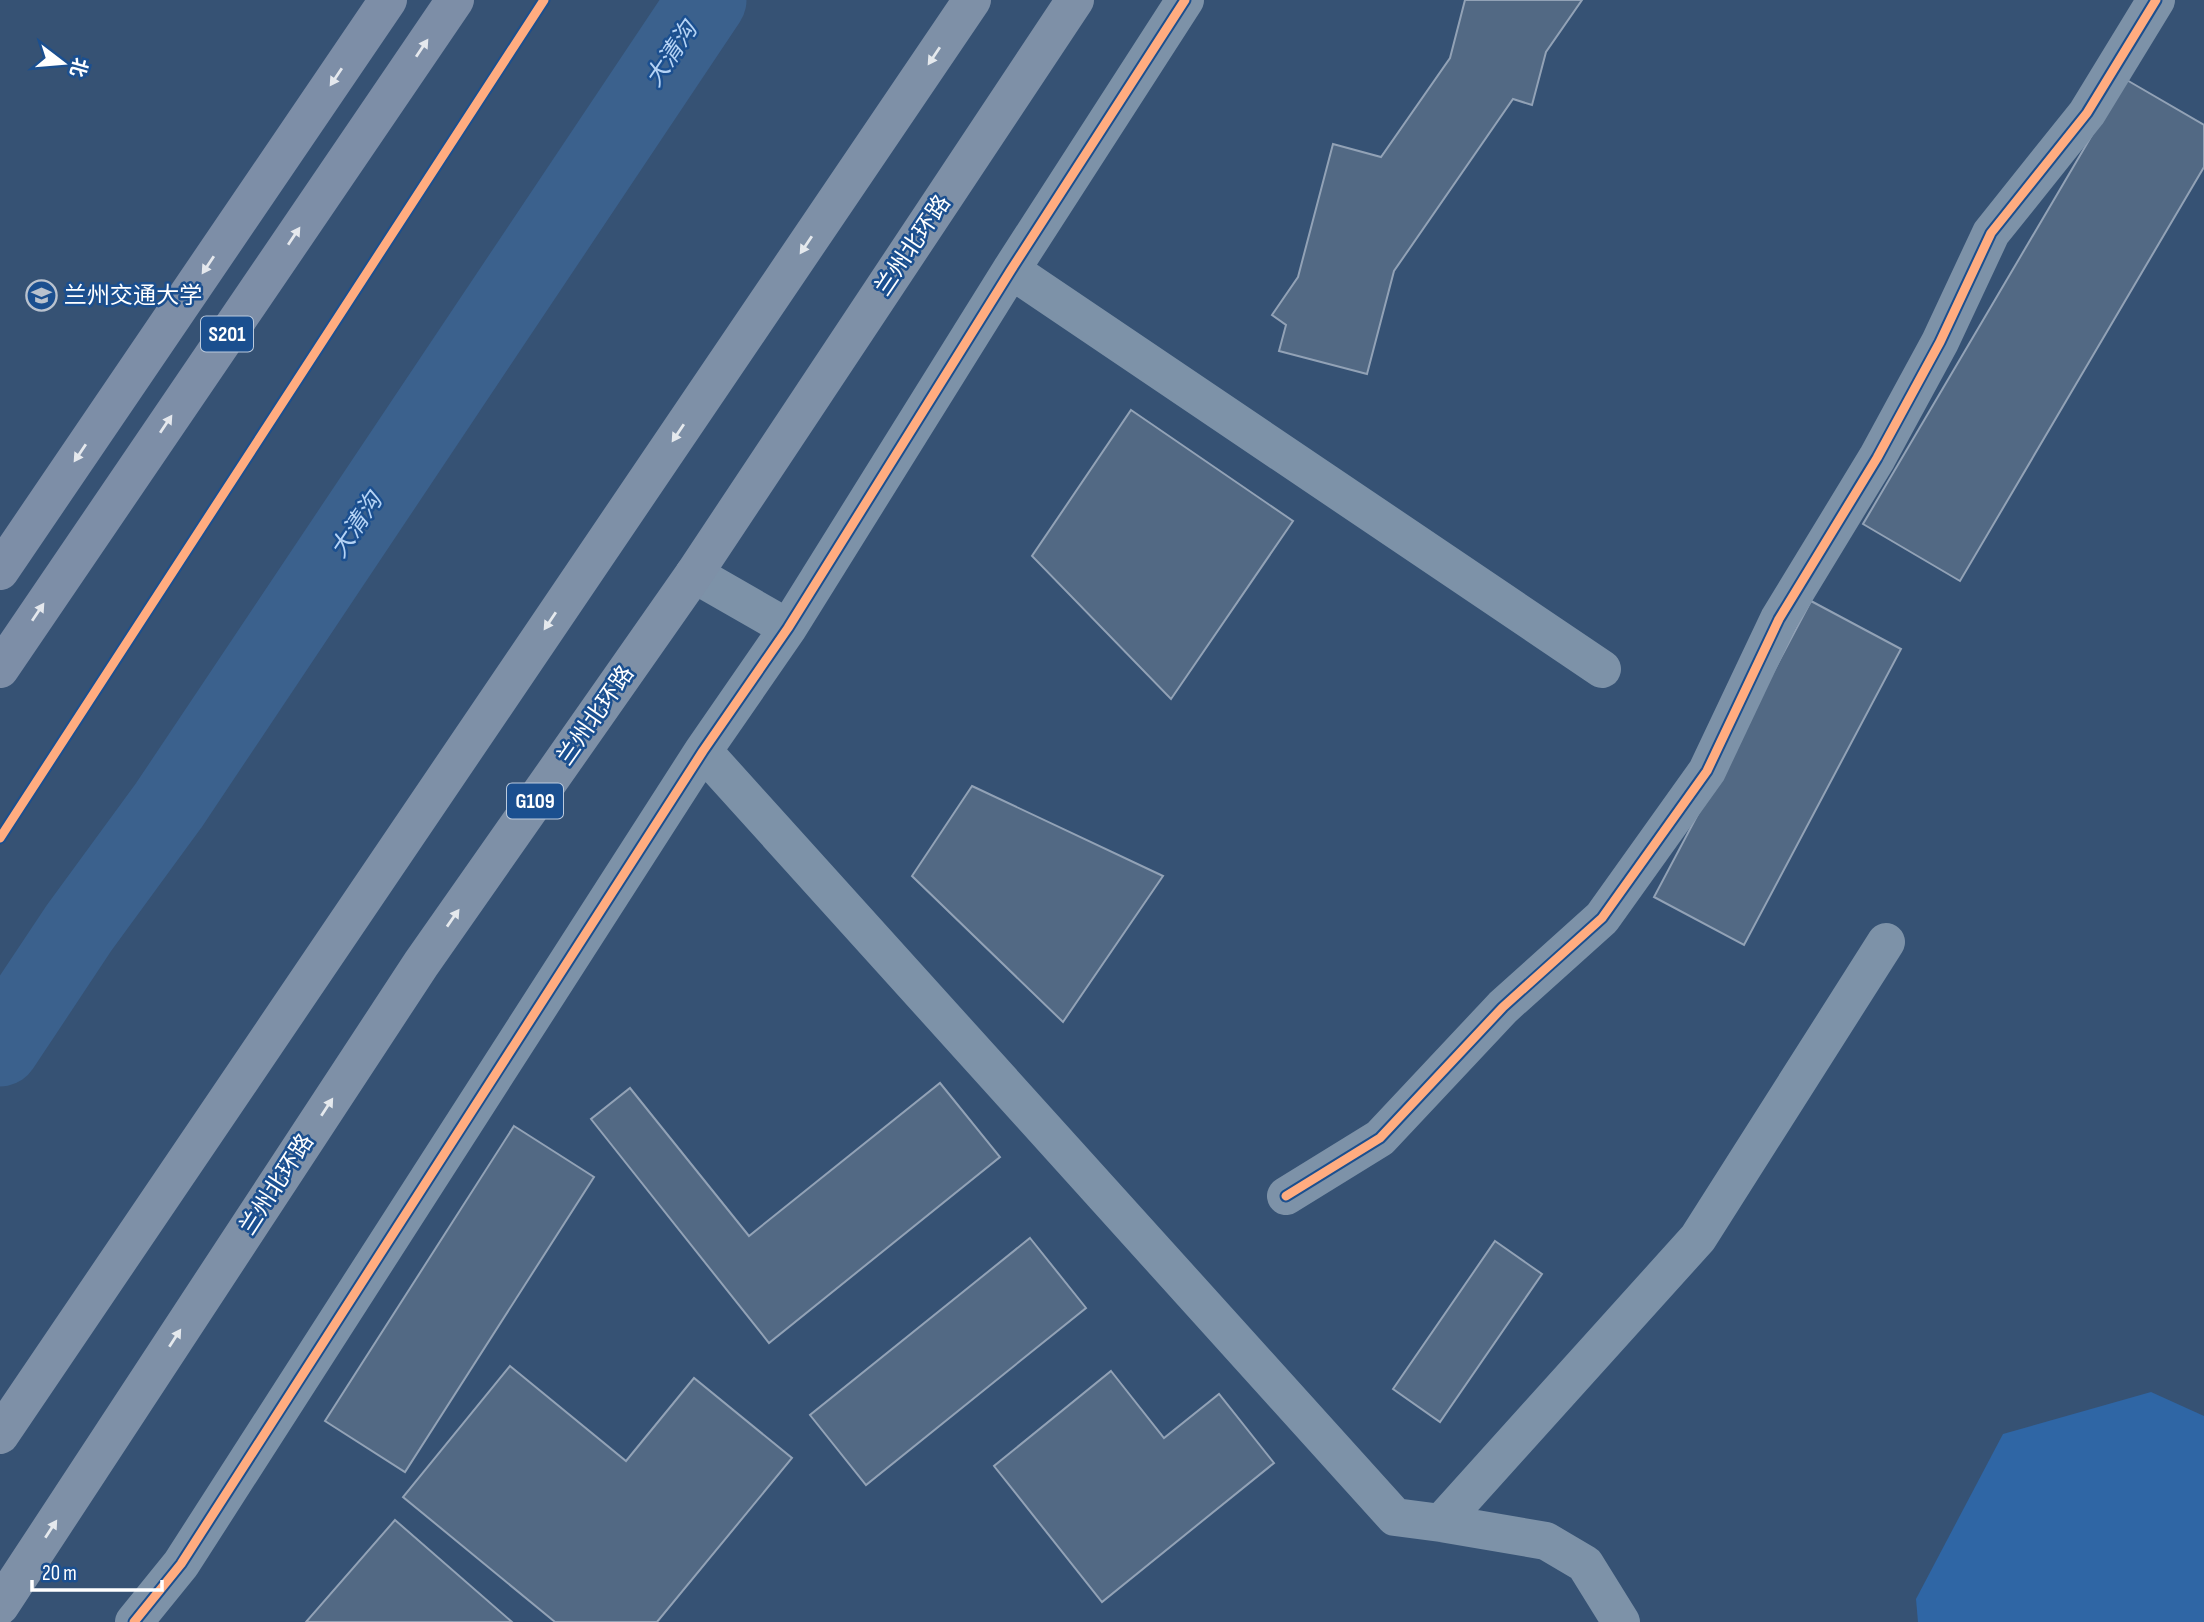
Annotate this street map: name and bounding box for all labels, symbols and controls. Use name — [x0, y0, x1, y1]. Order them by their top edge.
water label: 大清沟 — [639, 14, 705, 92]
north arrow — [28, 28, 98, 98]
one-way arrow — [415, 39, 429, 57]
one-way arrow — [928, 47, 941, 66]
text: 北 — [64, 55, 92, 80]
one-way arrow — [329, 68, 343, 86]
street label: 兰州北环路 — [869, 190, 957, 301]
one-way arrow — [287, 227, 301, 245]
one-way arrow — [799, 236, 813, 254]
one-way arrow — [201, 256, 215, 274]
school or university icon: 兰州交通大学 — [24, 278, 58, 312]
place label: 兰州交通大学 — [64, 282, 202, 310]
road number: S201 — [201, 316, 253, 352]
one-way arrow — [159, 415, 173, 433]
one-way arrow — [671, 424, 685, 442]
one-way arrow — [73, 444, 87, 462]
water label: 大清沟 — [324, 485, 390, 563]
one-way arrow — [31, 603, 45, 621]
one-way arrow — [544, 611, 557, 631]
street label: 兰州北环路 — [551, 660, 640, 771]
road number: G109 — [507, 784, 563, 818]
one-way arrow — [446, 909, 460, 927]
one-way arrow — [320, 1098, 334, 1116]
street label: 兰州北环路 — [234, 1129, 320, 1240]
one-way arrow — [169, 1329, 182, 1348]
one-way arrow — [44, 1519, 57, 1538]
scale bar — [32, 1548, 161, 1592]
text: 20 m — [42, 1561, 77, 1586]

